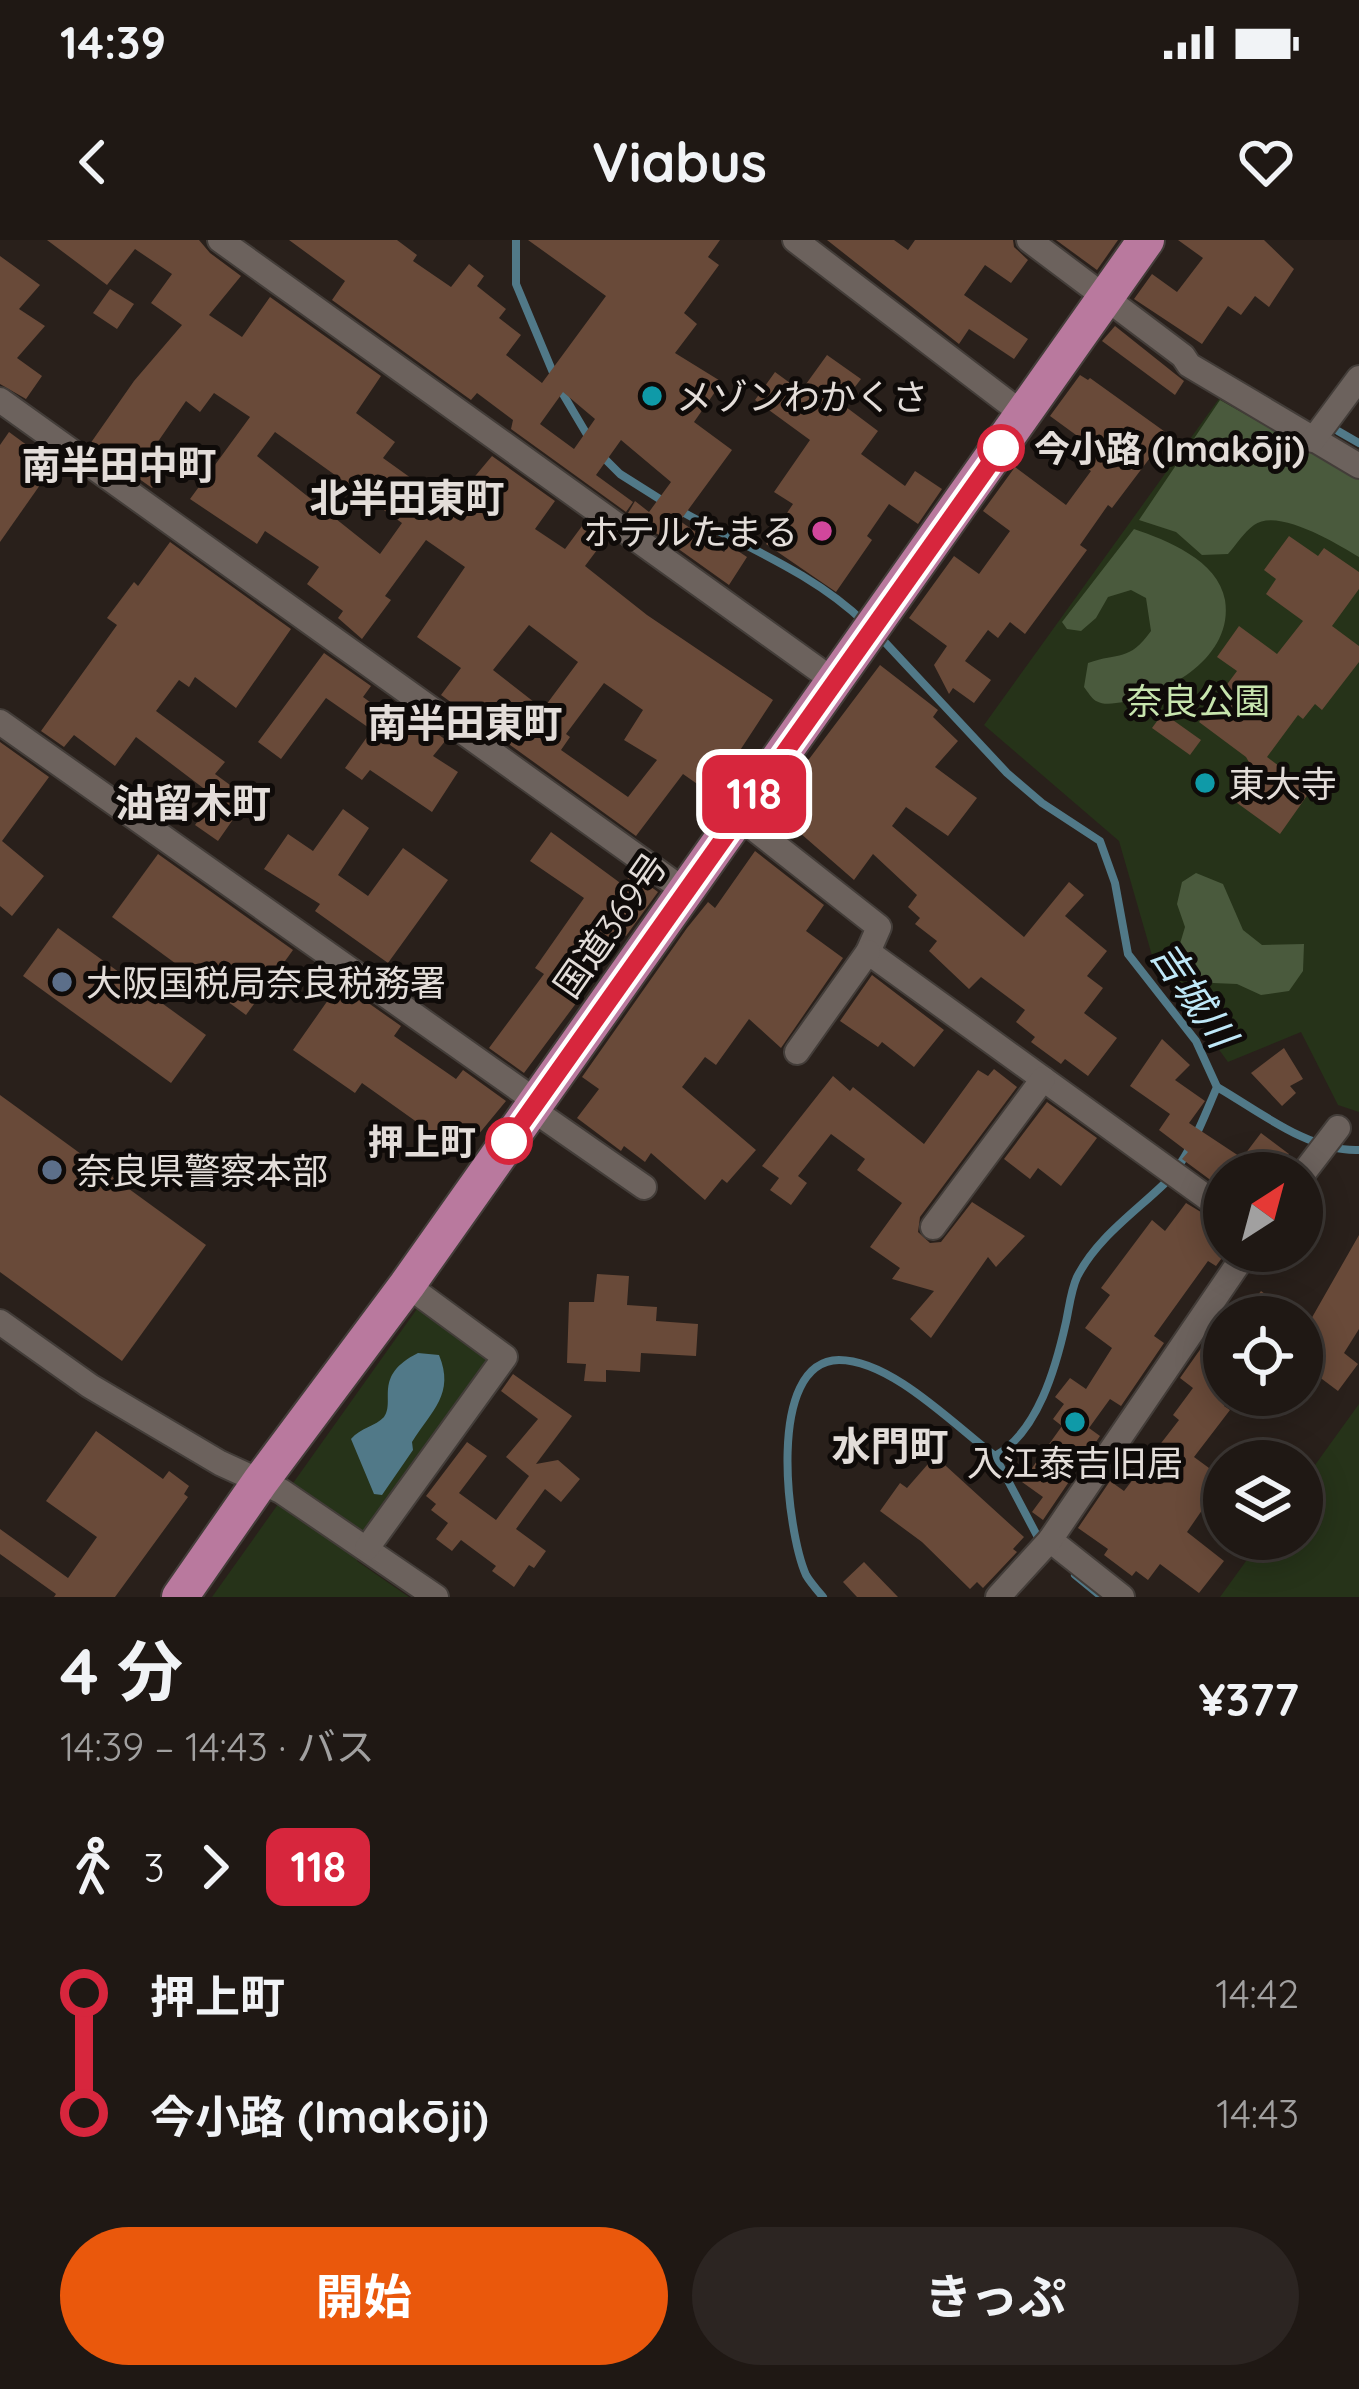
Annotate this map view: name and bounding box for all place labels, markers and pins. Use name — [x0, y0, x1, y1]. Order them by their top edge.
place label: メゾンわかくさ — [676, 374, 928, 419]
marker: メゾンわかくさ — [639, 383, 665, 409]
marker: 今小路 (Imakōji) — [979, 426, 1023, 470]
place label: 今小路 (Imakōji) — [1034, 426, 1305, 471]
place label: ホテルたまる — [583, 509, 798, 554]
marker: ホテルたまる — [809, 518, 835, 544]
place label: 東大寺 — [1229, 761, 1337, 806]
marker: 東大寺 — [1192, 770, 1218, 796]
place label: 大阪国税局奈良税務署 — [86, 960, 446, 1005]
marker: 大阪国税局奈良税務署 — [49, 969, 75, 995]
place label: 押上町 — [368, 1119, 476, 1164]
marker: 押上町 — [487, 1119, 531, 1163]
place label: 奈良県警察本部 — [76, 1148, 328, 1193]
marker: 奈良県警察本部 — [39, 1157, 65, 1183]
marker: 入江泰吉旧居 — [1062, 1409, 1088, 1435]
place label: 入江泰吉旧居 — [967, 1440, 1183, 1485]

